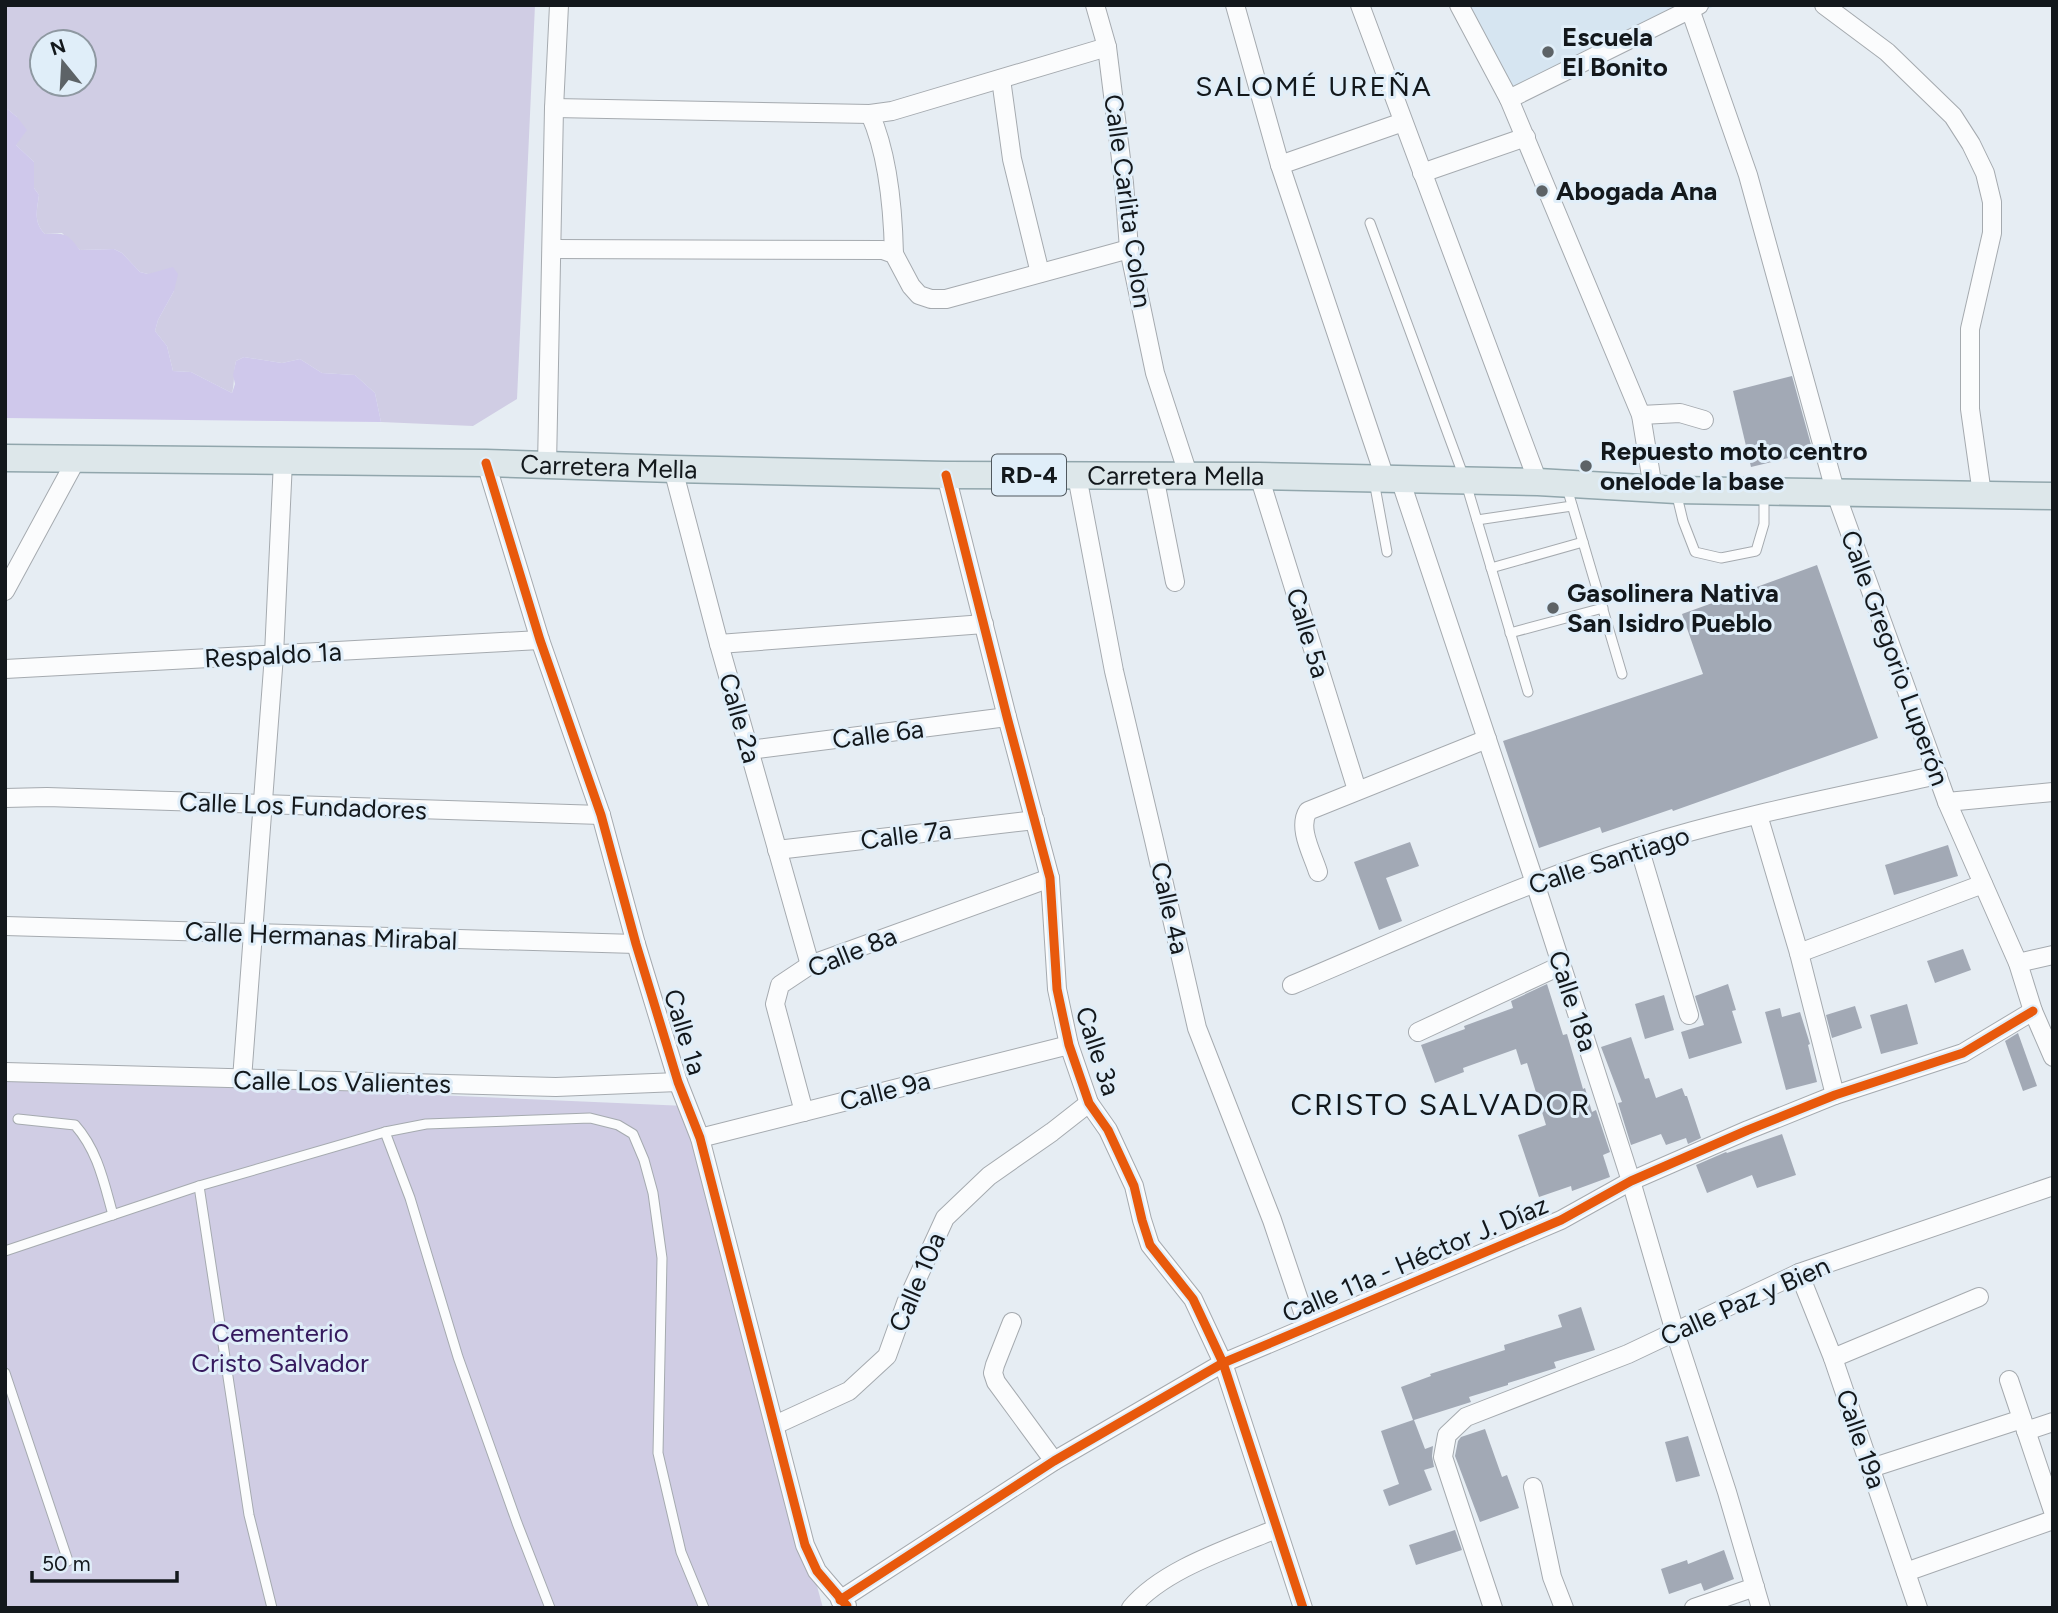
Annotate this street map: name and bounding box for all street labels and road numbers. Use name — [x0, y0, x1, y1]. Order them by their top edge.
street label: Calle Carlita Colon — [1097, 92, 1159, 310]
street label: Carretera Mella — [520, 448, 698, 486]
road number: RD-4 — [992, 454, 1066, 496]
street label: Carretera Mella — [1087, 459, 1264, 492]
street label: Calle Gregorio Luperón — [1834, 526, 1956, 790]
street label: Calle 5a — [1279, 584, 1337, 682]
street label: Respaldo 1a — [203, 635, 343, 675]
street label: Calle 2a — [712, 669, 768, 767]
street label: Calle 6a — [830, 713, 926, 755]
street label: Calle Los Fundadores — [179, 786, 427, 826]
street label: Calle 7a — [859, 814, 953, 856]
street label: Calle Santiago — [1525, 819, 1693, 901]
street label: Calle 4a — [1144, 859, 1196, 957]
street label: Calle Hermanas Mirabal — [184, 915, 458, 957]
street label: Calle 8a — [803, 920, 901, 984]
street label: Calle 18a — [1542, 947, 1604, 1055]
street label: Calle 1a — [657, 985, 713, 1079]
street label: Calle 3a — [1069, 1003, 1127, 1099]
street label: Calle Los Valientes — [233, 1064, 451, 1100]
street label: Calle 9a — [836, 1064, 934, 1118]
street label: Calle 11a - Héctor J. Díaz — [1277, 1188, 1553, 1330]
street label: Calle 10a — [882, 1228, 952, 1336]
street label: Calle Paz y Bien — [1655, 1249, 1835, 1353]
street label: Calle 19a — [1829, 1385, 1893, 1493]

